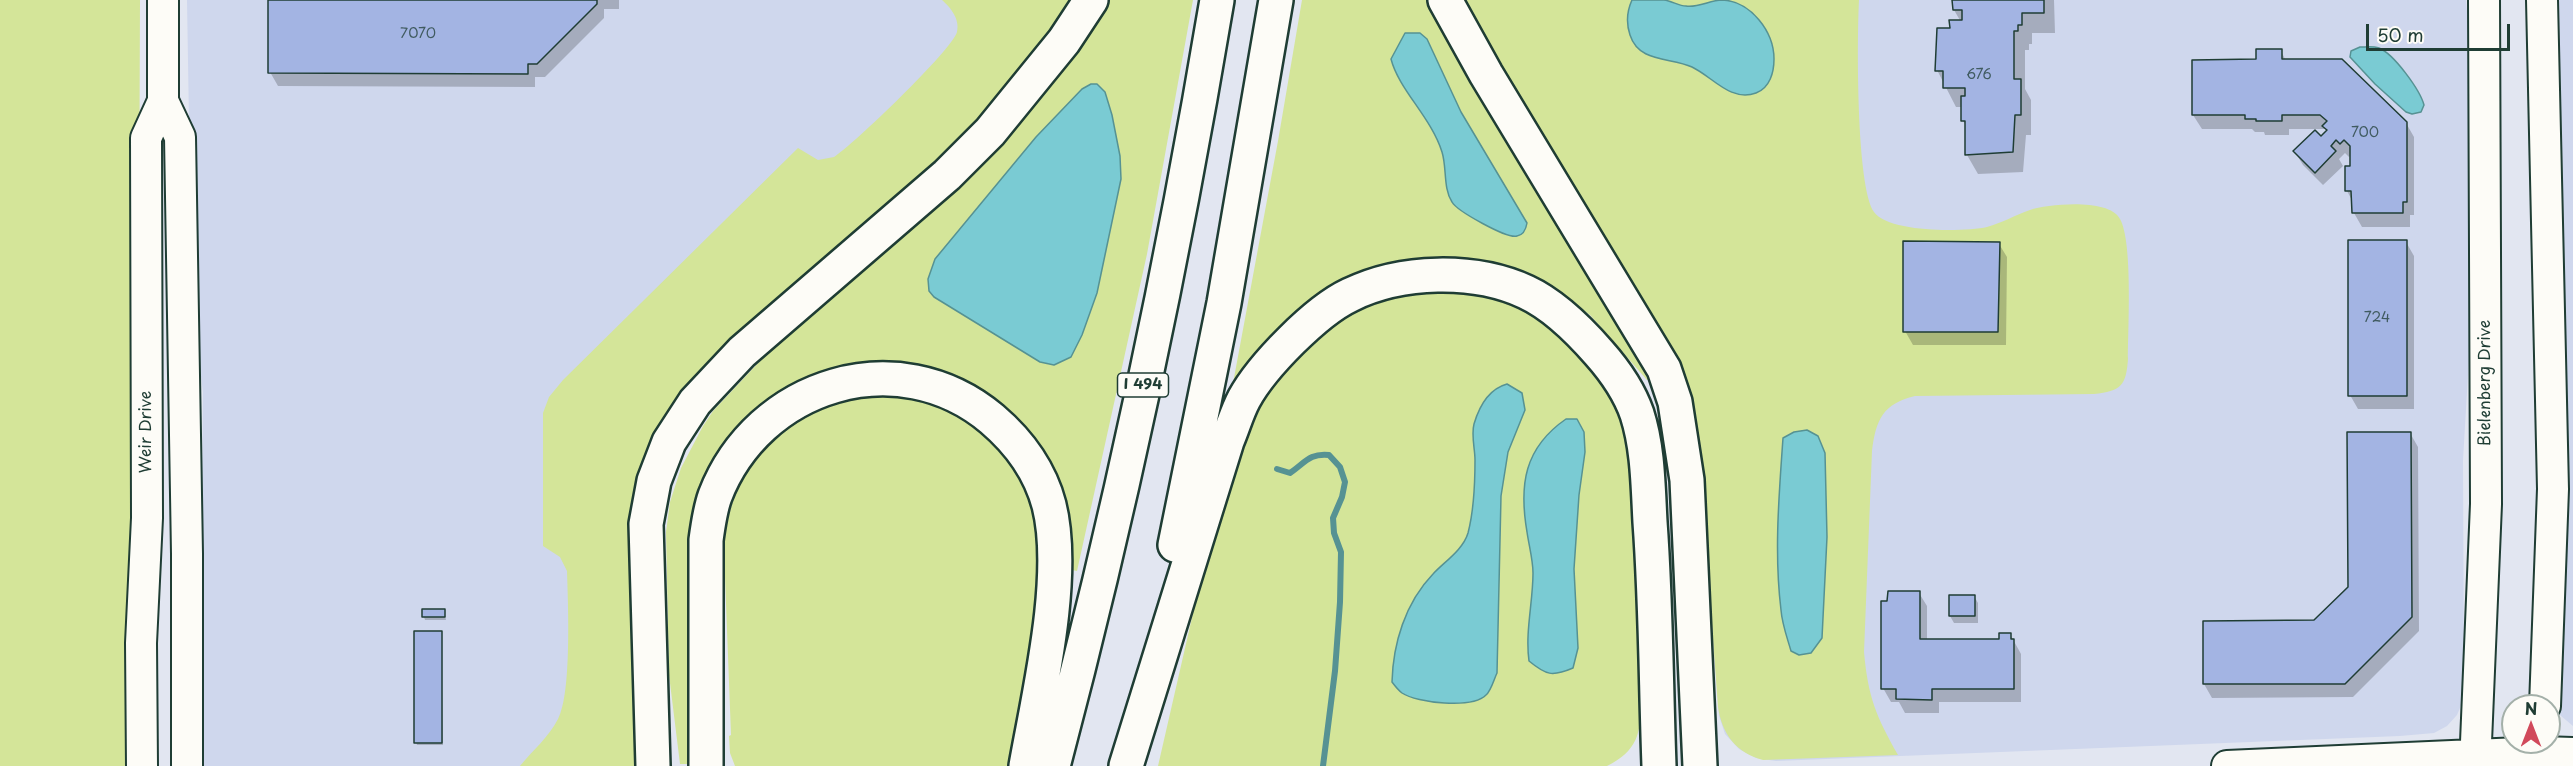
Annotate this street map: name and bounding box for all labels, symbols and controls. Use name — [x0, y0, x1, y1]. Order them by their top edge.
scale bar — [2369, 12, 2513, 50]
text: 50 m — [2377, 21, 2424, 48]
house number: 7070 — [400, 26, 436, 42]
house number: 676 — [1966, 67, 1992, 83]
house number: 700 — [2351, 125, 2379, 141]
house number: 724 — [2364, 310, 2390, 326]
street label: Bielenberg Drive — [2476, 320, 2496, 446]
road number: I 494 — [1118, 373, 1168, 397]
street label: Weir Drive — [137, 391, 157, 473]
north arrow — [2501, 694, 2561, 754]
text: N — [2525, 696, 2537, 720]

